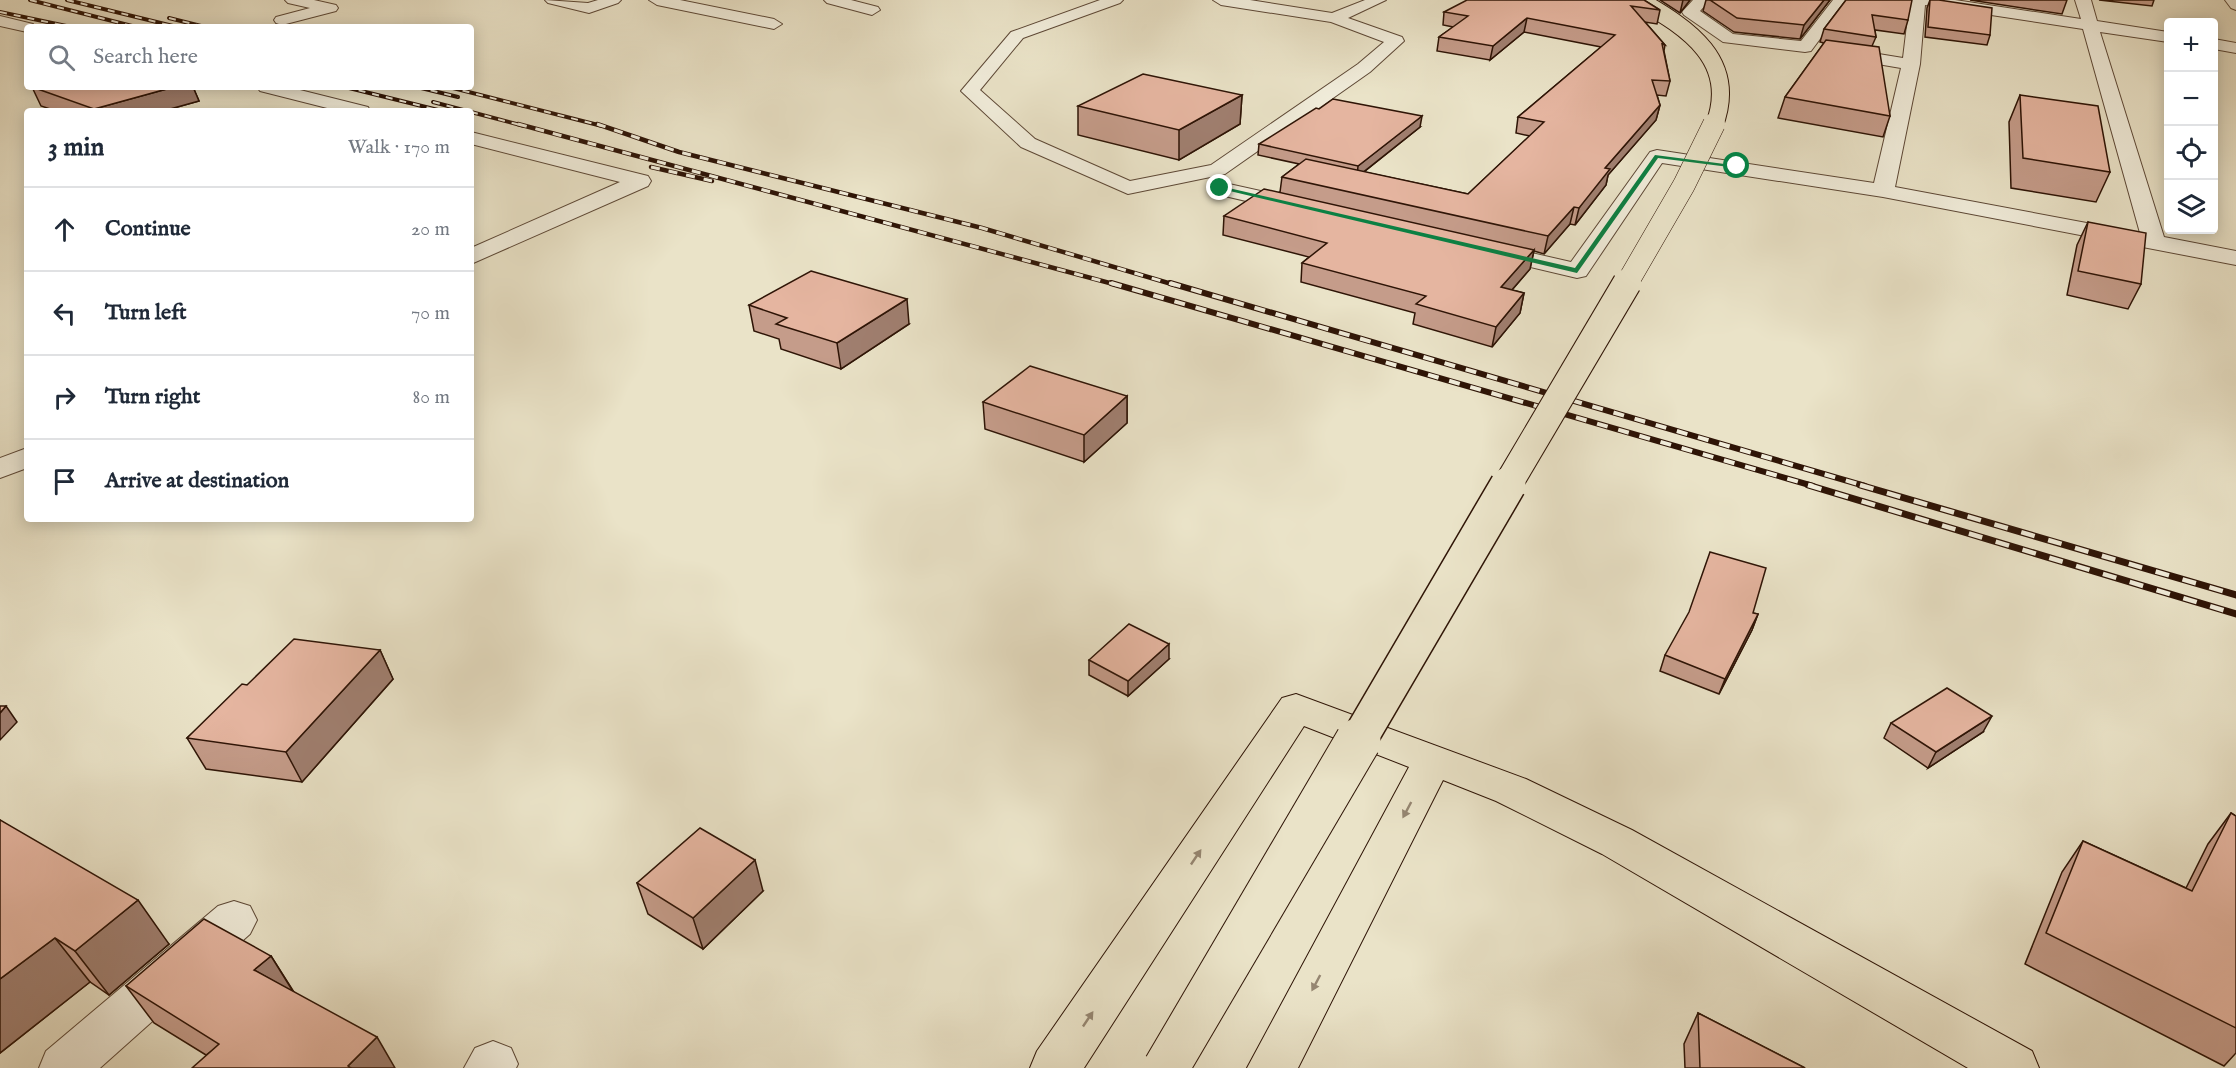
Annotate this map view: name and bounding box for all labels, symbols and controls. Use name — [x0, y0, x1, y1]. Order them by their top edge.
map controls — [2164, 18, 2218, 234]
button: + — [2164, 18, 2218, 72]
search box — [24, 24, 474, 90]
icon: search — [45, 41, 78, 74]
text: Search here — [93, 43, 198, 71]
button: − — [2164, 72, 2218, 126]
button: locate — [2164, 126, 2218, 180]
text: 3 min — [48, 131, 104, 164]
text: Walk · 170 m — [348, 135, 450, 160]
route start — [1723, 152, 1749, 178]
route end — [1206, 174, 1232, 200]
button: layers — [2164, 180, 2218, 234]
icon: ahead — [48, 213, 81, 246]
text: Continue — [105, 215, 191, 243]
text: 20 m — [411, 217, 450, 242]
icon: left — [48, 297, 81, 330]
text: Turn left — [105, 299, 187, 327]
text: 70 m — [411, 301, 450, 326]
icon: right — [48, 381, 81, 414]
text: Turn right — [105, 383, 200, 411]
text: 80 m — [413, 385, 450, 410]
icon: arrive — [48, 465, 81, 498]
text: Arrive at destination — [105, 467, 289, 495]
one-way arrow — [1402, 802, 1412, 819]
one-way arrow — [1190, 849, 1201, 865]
one-way arrow — [1312, 974, 1322, 992]
one-way arrow — [1082, 1011, 1093, 1028]

